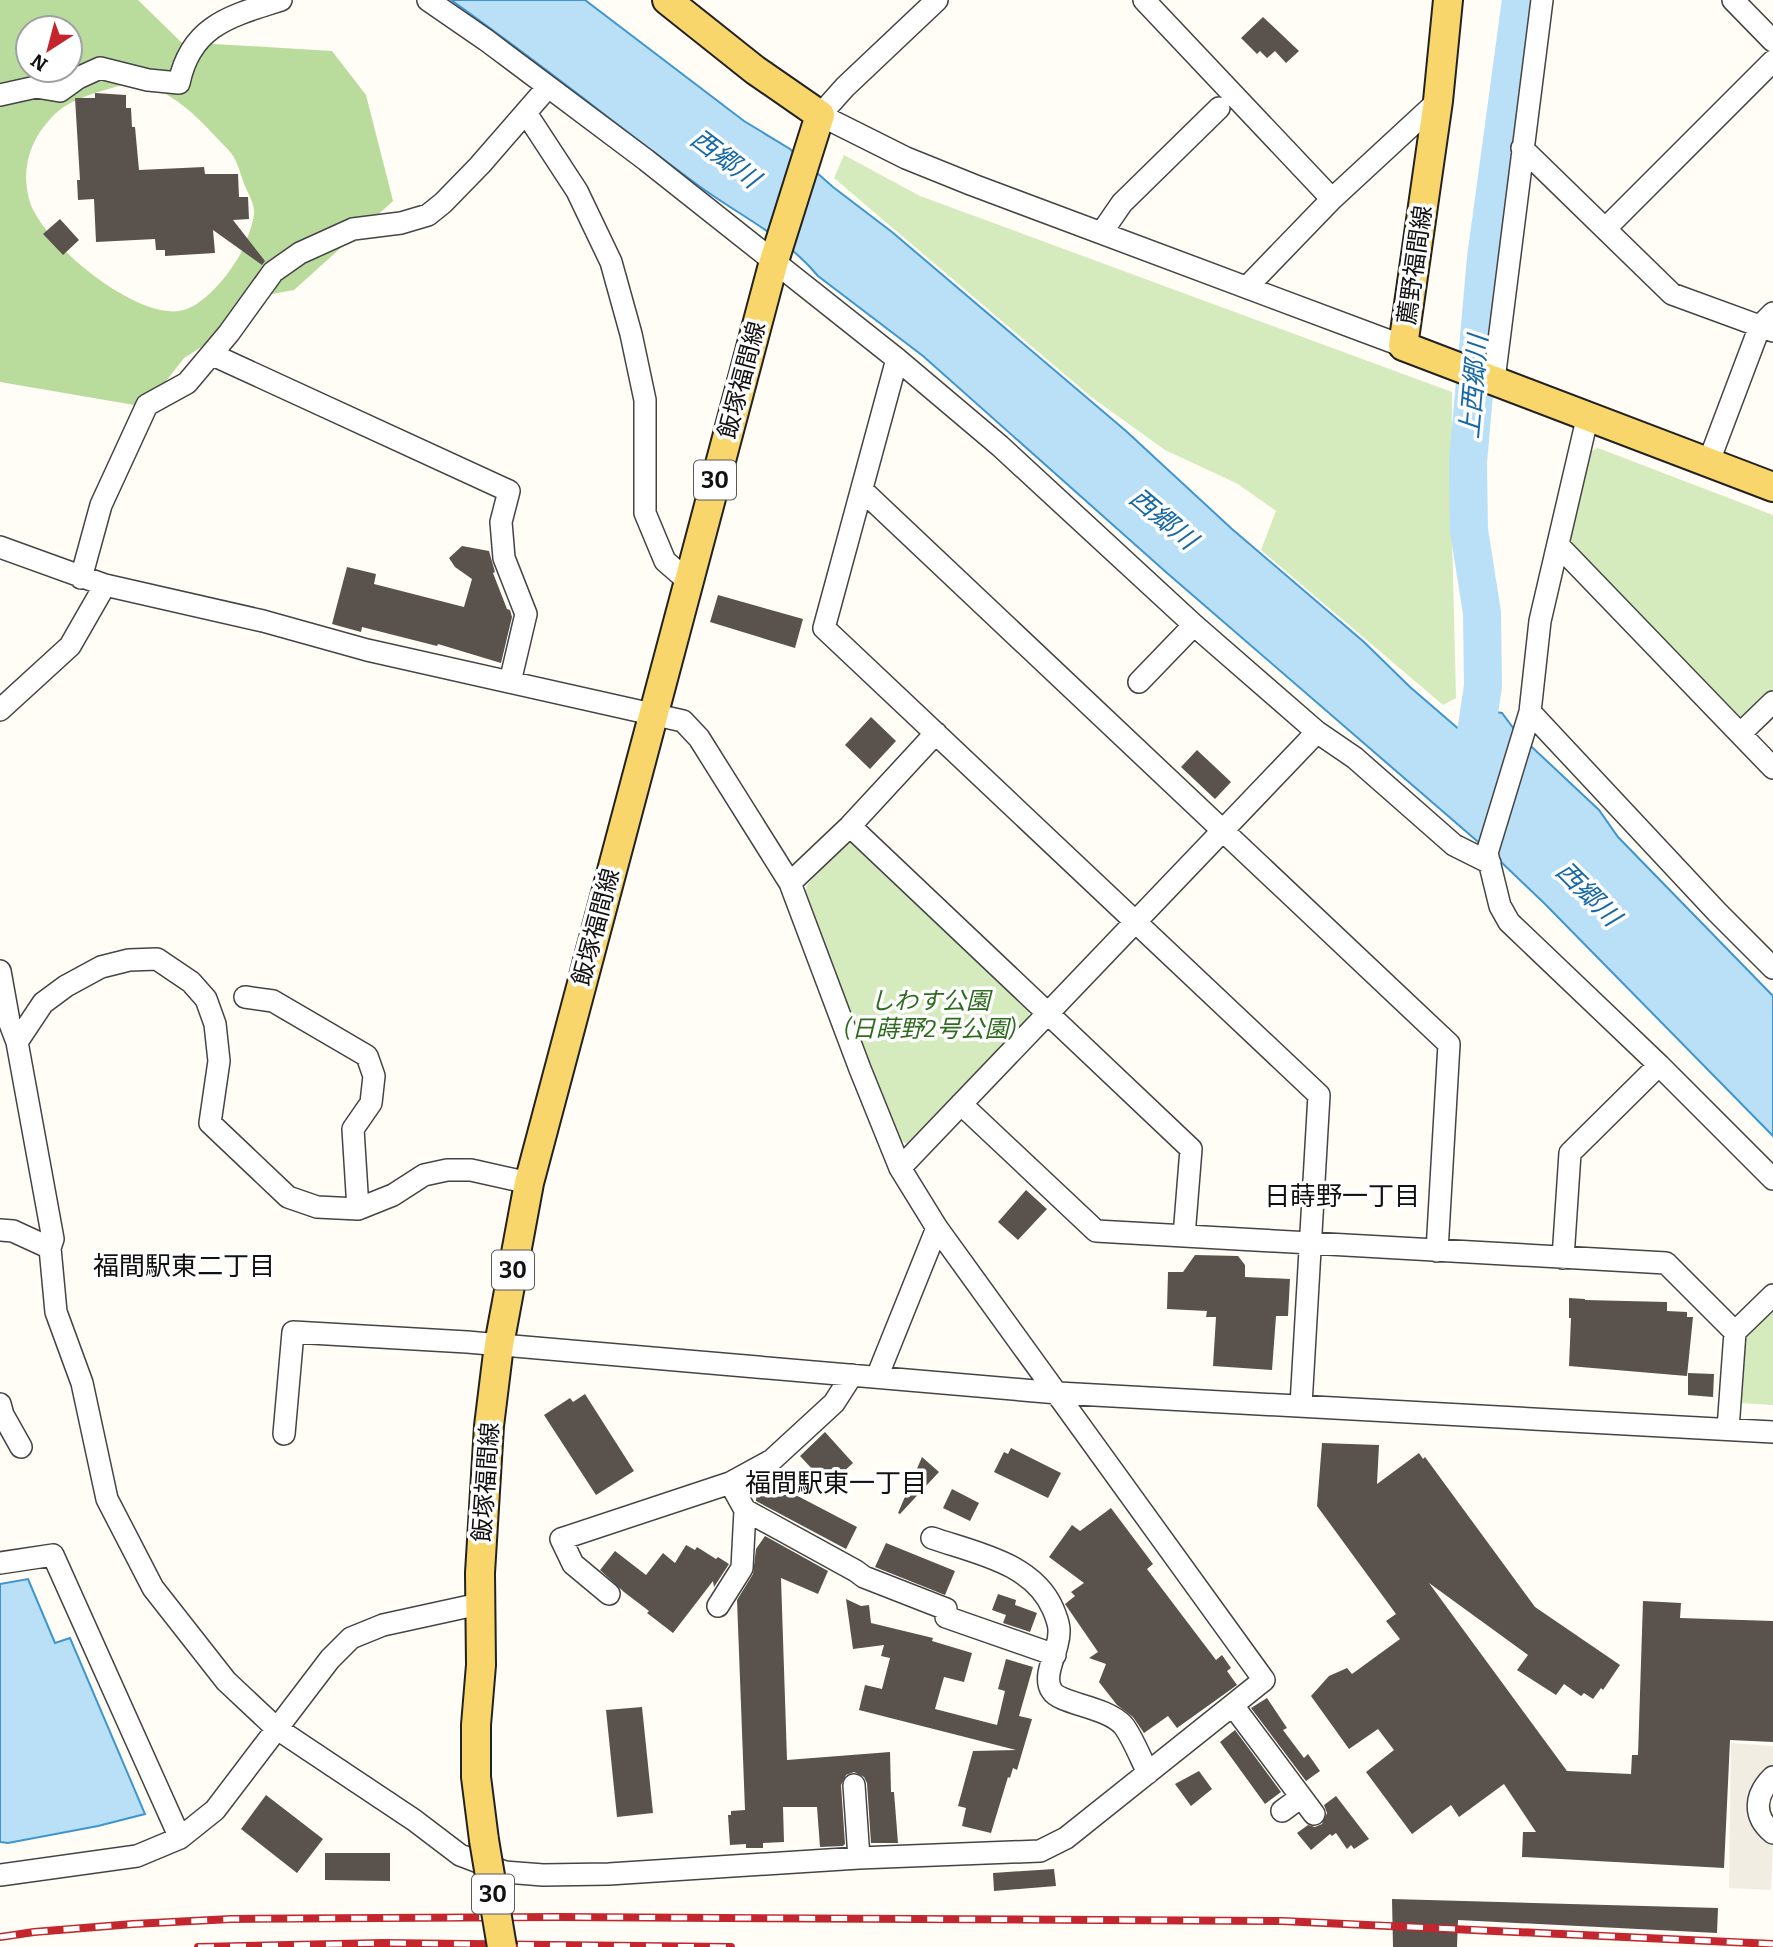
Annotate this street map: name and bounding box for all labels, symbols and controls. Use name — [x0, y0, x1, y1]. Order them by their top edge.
north arrow — [14, 14, 84, 84]
text: N — [26, 49, 52, 76]
water label: 西郷川 — [685, 123, 768, 197]
street label: 薦野福間線 — [1393, 204, 1437, 326]
street label: 飯塚福間線 — [713, 318, 771, 442]
water label: 上西郷川 — [1454, 331, 1494, 440]
road number: 30 — [694, 460, 736, 500]
water label: 西郷川 — [1123, 482, 1205, 558]
water label: 西郷川 — [1549, 855, 1629, 935]
street label: 飯塚福間線 — [567, 865, 625, 989]
park label: しわす公園 (日蒔野2号公園) — [845, 987, 1016, 1043]
district label: 日蒔野一丁目 — [1264, 1181, 1420, 1212]
road number: 30 — [492, 1250, 534, 1289]
district label: 福間駅東二丁目 — [93, 1251, 275, 1282]
street label: 飯塚福間線 — [468, 1421, 504, 1543]
district label: 福間駅東一丁目 — [745, 1468, 927, 1499]
road number: 30 — [472, 1874, 514, 1913]

